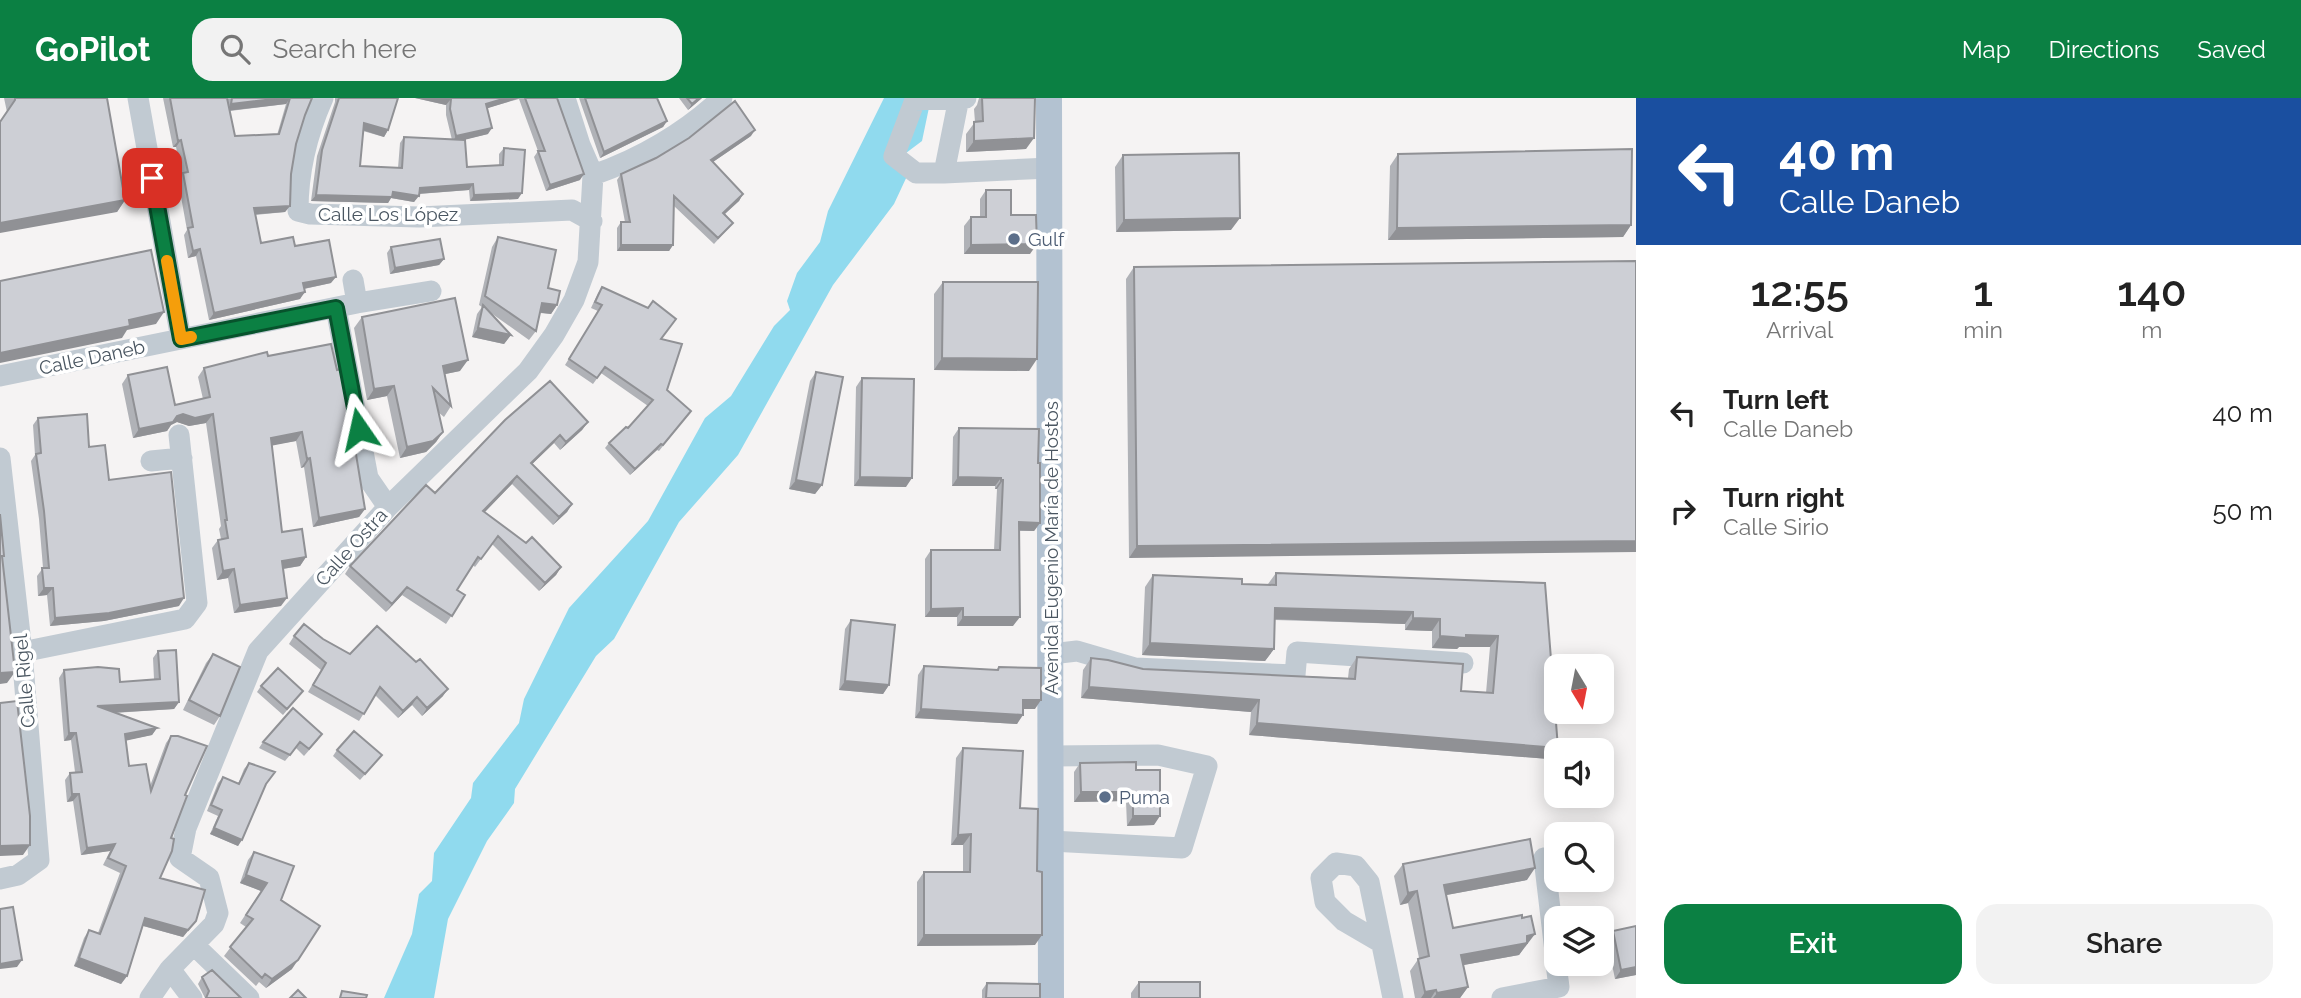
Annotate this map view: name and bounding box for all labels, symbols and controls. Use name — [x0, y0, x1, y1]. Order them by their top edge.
search box — [192, 18, 682, 81]
text: GoPilot — [35, 30, 150, 69]
icon: search — [216, 30, 254, 68]
text: Search here — [272, 34, 417, 64]
text: Map — [1962, 35, 2011, 64]
text: Directions — [2049, 35, 2159, 64]
text: Saved — [2197, 35, 2266, 64]
text: 40 m — [1779, 124, 1894, 181]
icon: left — [1664, 126, 1755, 217]
pin — [122, 148, 182, 208]
icon: arrive — [133, 159, 171, 197]
text: Calle Daneb — [1779, 183, 1960, 220]
street label: Calle Los López — [318, 203, 458, 225]
place label: Gulf — [1028, 228, 1065, 250]
marker: Gulf — [1006, 231, 1022, 247]
text: 12:55 — [1750, 267, 1849, 316]
text: 1 — [1973, 267, 1993, 316]
text: 140 — [2117, 267, 2187, 316]
text: Arrival — [1766, 316, 1833, 343]
text: min — [1963, 316, 2003, 343]
text: m — [2141, 316, 2162, 343]
street label: Calle Daneb — [37, 335, 147, 379]
text: Turn left — [1723, 385, 1829, 415]
position arrow — [322, 392, 396, 466]
icon: left — [1664, 394, 1702, 432]
text: 40 m — [2212, 398, 2273, 428]
street label: Avenida Eugenio María de Hostos — [1040, 401, 1062, 695]
text: Calle Daneb — [1723, 415, 1853, 442]
text: Turn right — [1723, 483, 1844, 513]
icon: right — [1664, 492, 1702, 530]
text: 50 m — [2212, 496, 2273, 526]
street label: Calle Ostra — [311, 504, 391, 590]
text: Calle Sirio — [1723, 513, 1829, 540]
street label: Calle Rigel — [9, 632, 39, 729]
north arrow — [1544, 654, 1614, 724]
map controls — [1544, 654, 1614, 976]
button: sound — [1544, 738, 1614, 808]
place label: Puma — [1119, 786, 1170, 808]
marker: Puma — [1097, 789, 1113, 805]
button: search — [1544, 822, 1614, 892]
button: Exit — [1664, 904, 1962, 984]
button: Share — [1976, 904, 2273, 984]
button: layers — [1544, 906, 1614, 976]

